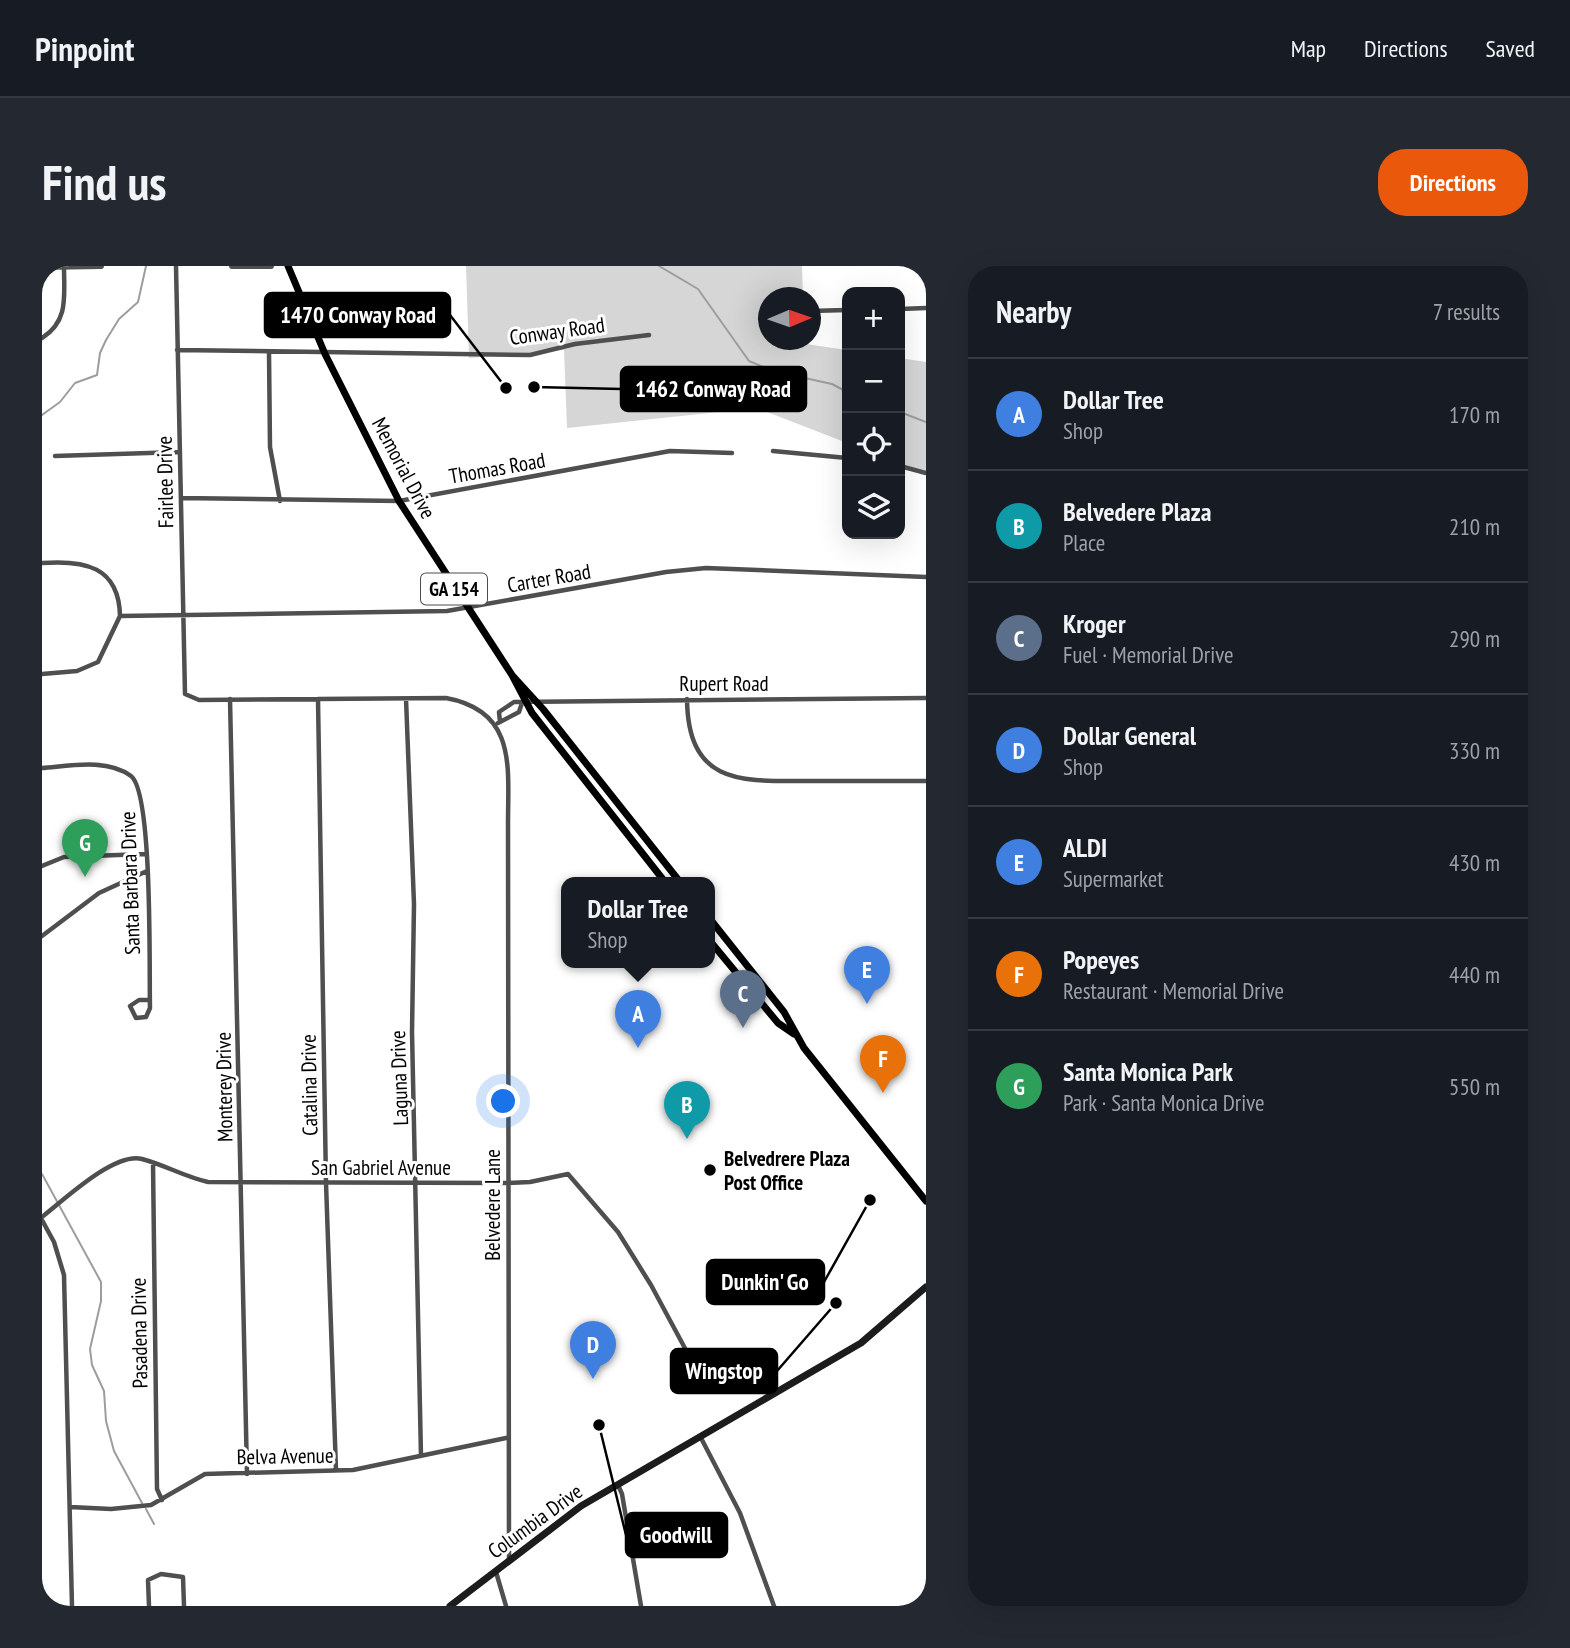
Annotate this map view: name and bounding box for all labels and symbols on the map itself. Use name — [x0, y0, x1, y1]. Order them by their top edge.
north arrow — [758, 287, 821, 350]
callout: 1470 Conway Road — [265, 293, 450, 337]
text: 1470 Conway Road — [280, 300, 436, 329]
street label: Conway Road — [508, 311, 606, 351]
callout: 1462 Conway Road — [621, 367, 806, 411]
text: 1462 Conway Road — [635, 374, 791, 403]
street label: Memorial Drive — [366, 413, 442, 523]
street label: Fairlee Drive — [151, 436, 179, 528]
street label: Thomas Road — [447, 446, 547, 490]
street label: Carter Road — [505, 557, 593, 599]
road number: GA 154 — [421, 574, 487, 604]
street label: Rupert Road — [679, 670, 769, 697]
street label: Santa Barbara Drive — [114, 811, 146, 955]
pin: G — [62, 819, 108, 877]
pin: E — [844, 946, 890, 1004]
pin: C — [720, 970, 766, 1028]
pin: A — [615, 990, 661, 1048]
street label: Laguna Drive — [384, 1030, 414, 1126]
street label: Monterey Drive — [210, 1032, 238, 1142]
street label: Catalina Drive — [295, 1034, 323, 1136]
pin: F — [860, 1035, 906, 1093]
pin: B — [664, 1081, 710, 1139]
your location — [486, 1084, 520, 1118]
place label: Belvedrere Plaza Post Office — [724, 1145, 850, 1196]
street label: Belvedere Lane — [479, 1149, 506, 1261]
street label: San Gabriel Avenue — [311, 1154, 451, 1181]
marker: Belvedrere Plaza Post Office — [702, 1162, 718, 1178]
callout: Dunkin' Go — [707, 1260, 824, 1304]
text: Dunkin' Go — [721, 1267, 809, 1296]
street label: Pasadena Drive — [125, 1277, 153, 1389]
pin: D — [570, 1321, 616, 1379]
callout: Wingstop — [671, 1349, 777, 1393]
text: Wingstop — [684, 1356, 763, 1385]
street label: Belva Avenue — [236, 1442, 334, 1470]
street label: Columbia Drive — [482, 1478, 588, 1564]
callout: Goodwill — [626, 1513, 727, 1557]
text: Goodwill — [640, 1520, 713, 1549]

